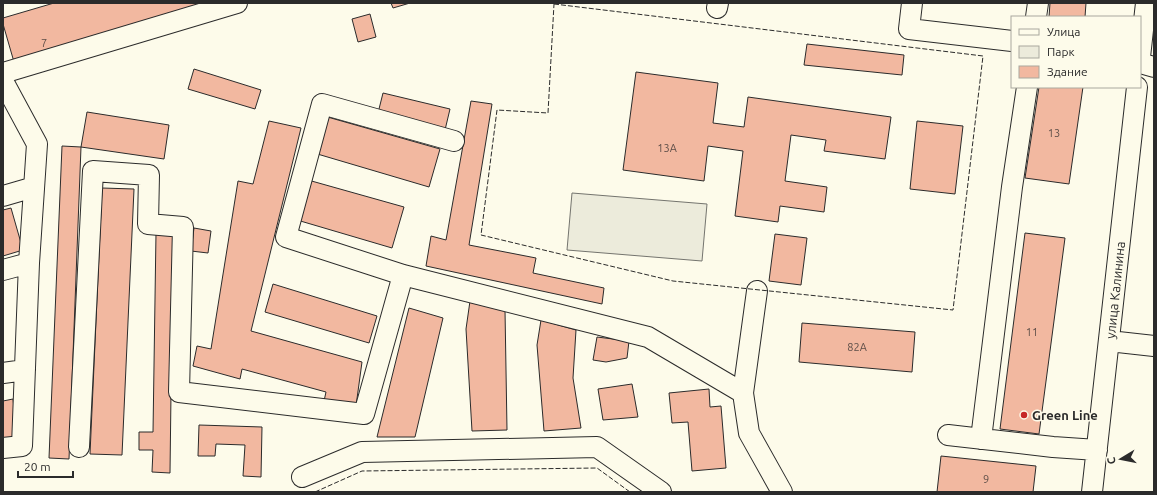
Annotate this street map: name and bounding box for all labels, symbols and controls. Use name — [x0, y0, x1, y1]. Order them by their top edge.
legend — [1011, 16, 1141, 88]
text: Улица — [1047, 25, 1080, 38]
house number: 7 — [41, 37, 47, 49]
text: Парк — [1047, 45, 1075, 58]
text: Здание — [1047, 65, 1088, 78]
house number: 13 — [1048, 127, 1060, 139]
house number: 13А — [657, 142, 678, 154]
street label: улица Калинина — [1103, 241, 1127, 339]
house number: 11 — [1026, 326, 1038, 338]
house number: 82А — [847, 341, 868, 353]
place label: Green Line — [1032, 408, 1098, 422]
marker: Green Line — [1019, 410, 1029, 420]
north arrow — [1101, 439, 1141, 479]
scale bar — [18, 453, 73, 479]
text: С — [1105, 456, 1118, 465]
text: 20 m — [24, 460, 51, 473]
house number: 9 — [983, 473, 989, 485]

